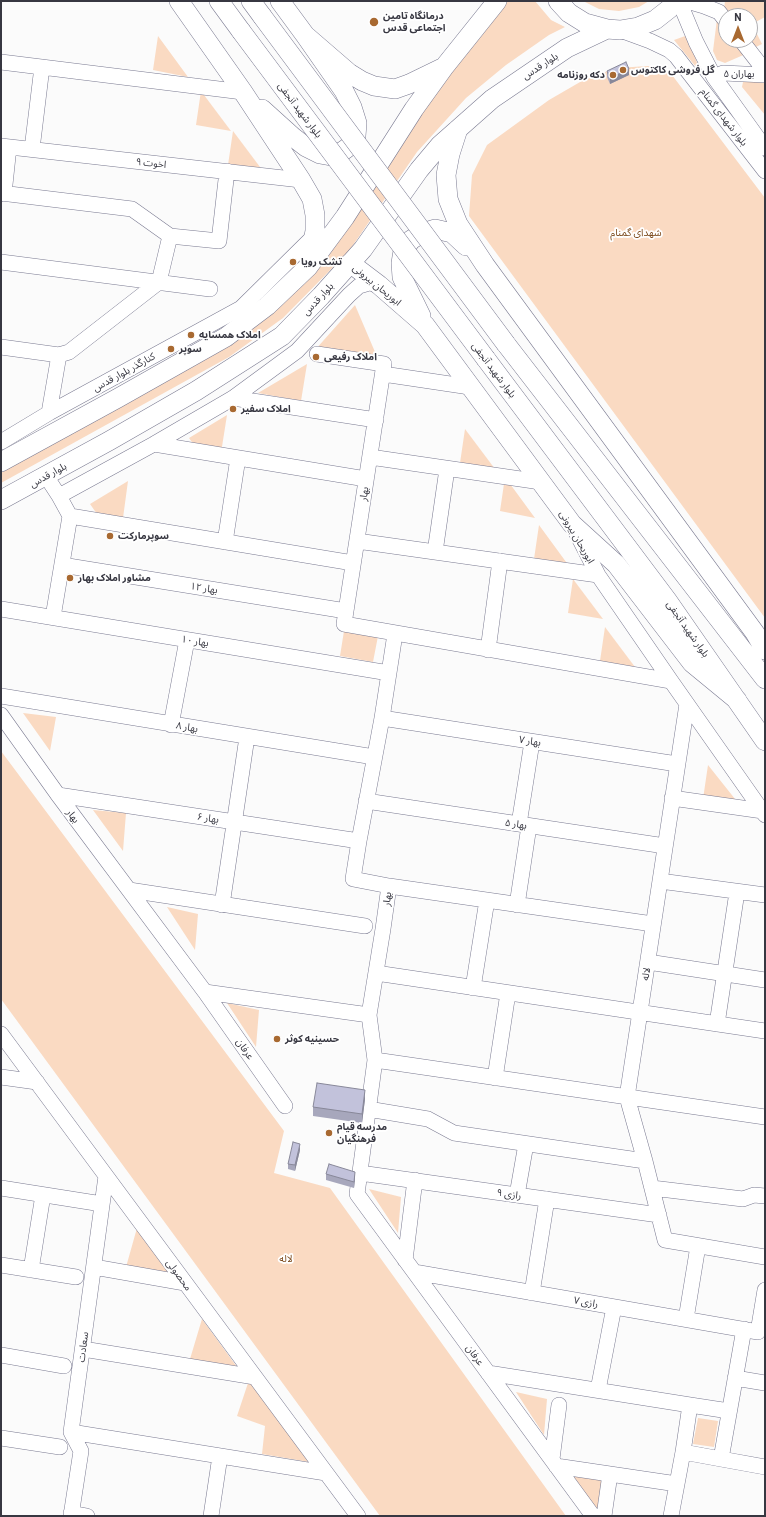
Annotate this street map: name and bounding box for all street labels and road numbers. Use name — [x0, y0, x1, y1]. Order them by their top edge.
street label: بلوار قدس — [520, 50, 560, 82]
street label: بهاران ۵ — [723, 68, 755, 80]
street label: بلوار شهید آنجفی — [275, 80, 325, 140]
street label: بلوار شهدای گمنام — [698, 86, 750, 148]
street label: اخوت ۹ — [135, 155, 167, 171]
street label: ابوریحان بیرونی — [350, 262, 404, 308]
street label: بلوار قدس — [300, 280, 336, 318]
street label: بلوار شهید آنجفی — [469, 340, 519, 400]
street label: کنارگذر بلوار قدس — [91, 350, 157, 394]
street label: بلوار قدس — [27, 460, 69, 490]
street label: بهار — [357, 486, 371, 502]
street label: ابوریحان بیرونی — [557, 508, 597, 566]
street label: بهار ۱۲ — [189, 580, 219, 596]
street label: بلوار شهید آنجفی — [664, 598, 712, 660]
street label: بهار ۱۰ — [180, 633, 210, 649]
street label: بهار ۸ — [175, 719, 199, 735]
street label: بهار ۷ — [518, 733, 542, 749]
street label: بهار — [64, 807, 82, 825]
street label: بهار ۶ — [196, 810, 220, 826]
street label: بهار ۵ — [504, 817, 528, 831]
street label: بهار — [380, 891, 394, 907]
street label: لاله — [639, 967, 653, 981]
street label: عرفان — [234, 1036, 256, 1062]
street label: رازی ۹ — [496, 1186, 522, 1202]
street label: محصولی — [164, 1257, 194, 1293]
street label: رازی ۷ — [573, 1294, 599, 1310]
street label: سعادت — [75, 1331, 91, 1363]
street label: عرفان — [463, 1342, 487, 1368]

